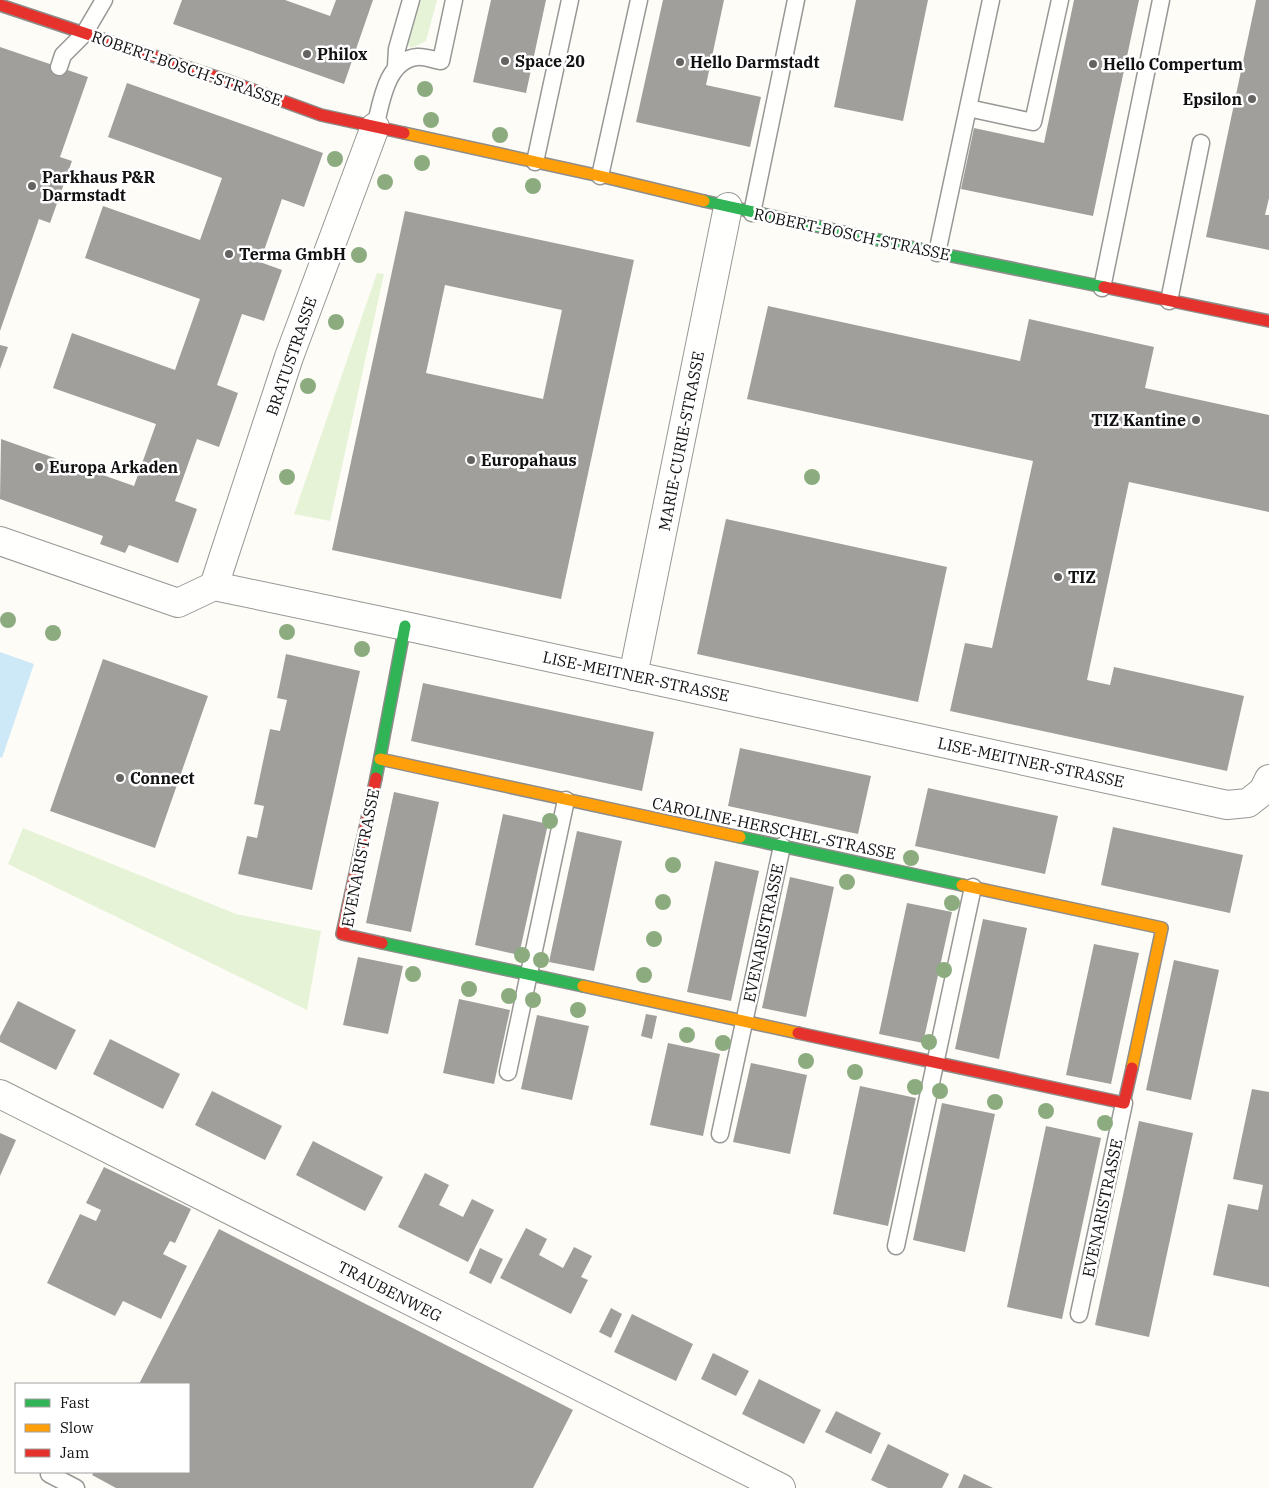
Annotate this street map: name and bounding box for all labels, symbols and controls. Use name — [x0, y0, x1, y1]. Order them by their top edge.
street label: ROBERT-BOSCH-STRASSE — [89, 26, 285, 110]
place label: Philox — [317, 44, 368, 64]
marker: Philox — [301, 48, 313, 60]
place label: Space 20 — [515, 51, 585, 71]
place label: Hello Darmstadt — [690, 52, 819, 72]
place label: Hello Compertum — [1103, 54, 1244, 74]
marker: Space 20 — [499, 55, 511, 67]
marker: Hello Darmstadt — [674, 56, 686, 68]
marker: Hello Compertum — [1087, 58, 1099, 70]
place label: Epsilon — [1183, 89, 1242, 109]
marker: Epsilon — [1246, 93, 1258, 105]
place label: Parkhaus P&R Darmstadt — [42, 167, 155, 205]
marker: Parkhaus P&R Darmstadt — [26, 180, 38, 192]
street label: ROBERT-BOSCH-STRASSE — [752, 203, 952, 265]
place label: Terma GmbH — [239, 244, 346, 264]
marker: Terma GmbH — [223, 248, 235, 260]
street label: BRATUSTRASSE — [261, 294, 321, 418]
street label: MARIE-CURIE-STRASSE — [654, 349, 708, 533]
place label: TIZ Kantine — [1091, 410, 1186, 430]
marker: TIZ Kantine — [1190, 414, 1202, 426]
place label: Europahaus — [481, 450, 577, 470]
marker: Europahaus — [465, 454, 477, 466]
place label: Europa Arkaden — [49, 457, 179, 477]
marker: Europa Arkaden — [33, 461, 45, 473]
place label: TIZ — [1068, 567, 1096, 587]
marker: TIZ — [1052, 571, 1064, 583]
street label: LISE-MEITNER-STRASSE — [541, 646, 731, 706]
street label: LISE-MEITNER-STRASSE — [936, 732, 1126, 792]
place label: Connect — [130, 768, 195, 788]
marker: Connect — [114, 772, 126, 784]
street label: EVENARISTRASSE — [337, 787, 383, 929]
street label: CAROLINE-HERSCHEL-STRASSE — [650, 792, 898, 864]
street label: EVENARISTRASSE — [739, 862, 787, 1004]
street label: EVENARISTRASSE — [1078, 1137, 1126, 1279]
street label: TRAUBENWEG — [334, 1256, 446, 1326]
legend — [15, 1383, 190, 1473]
text: Fast — [60, 1393, 90, 1412]
text: Slow — [60, 1418, 94, 1437]
text: Jam — [60, 1443, 89, 1462]

